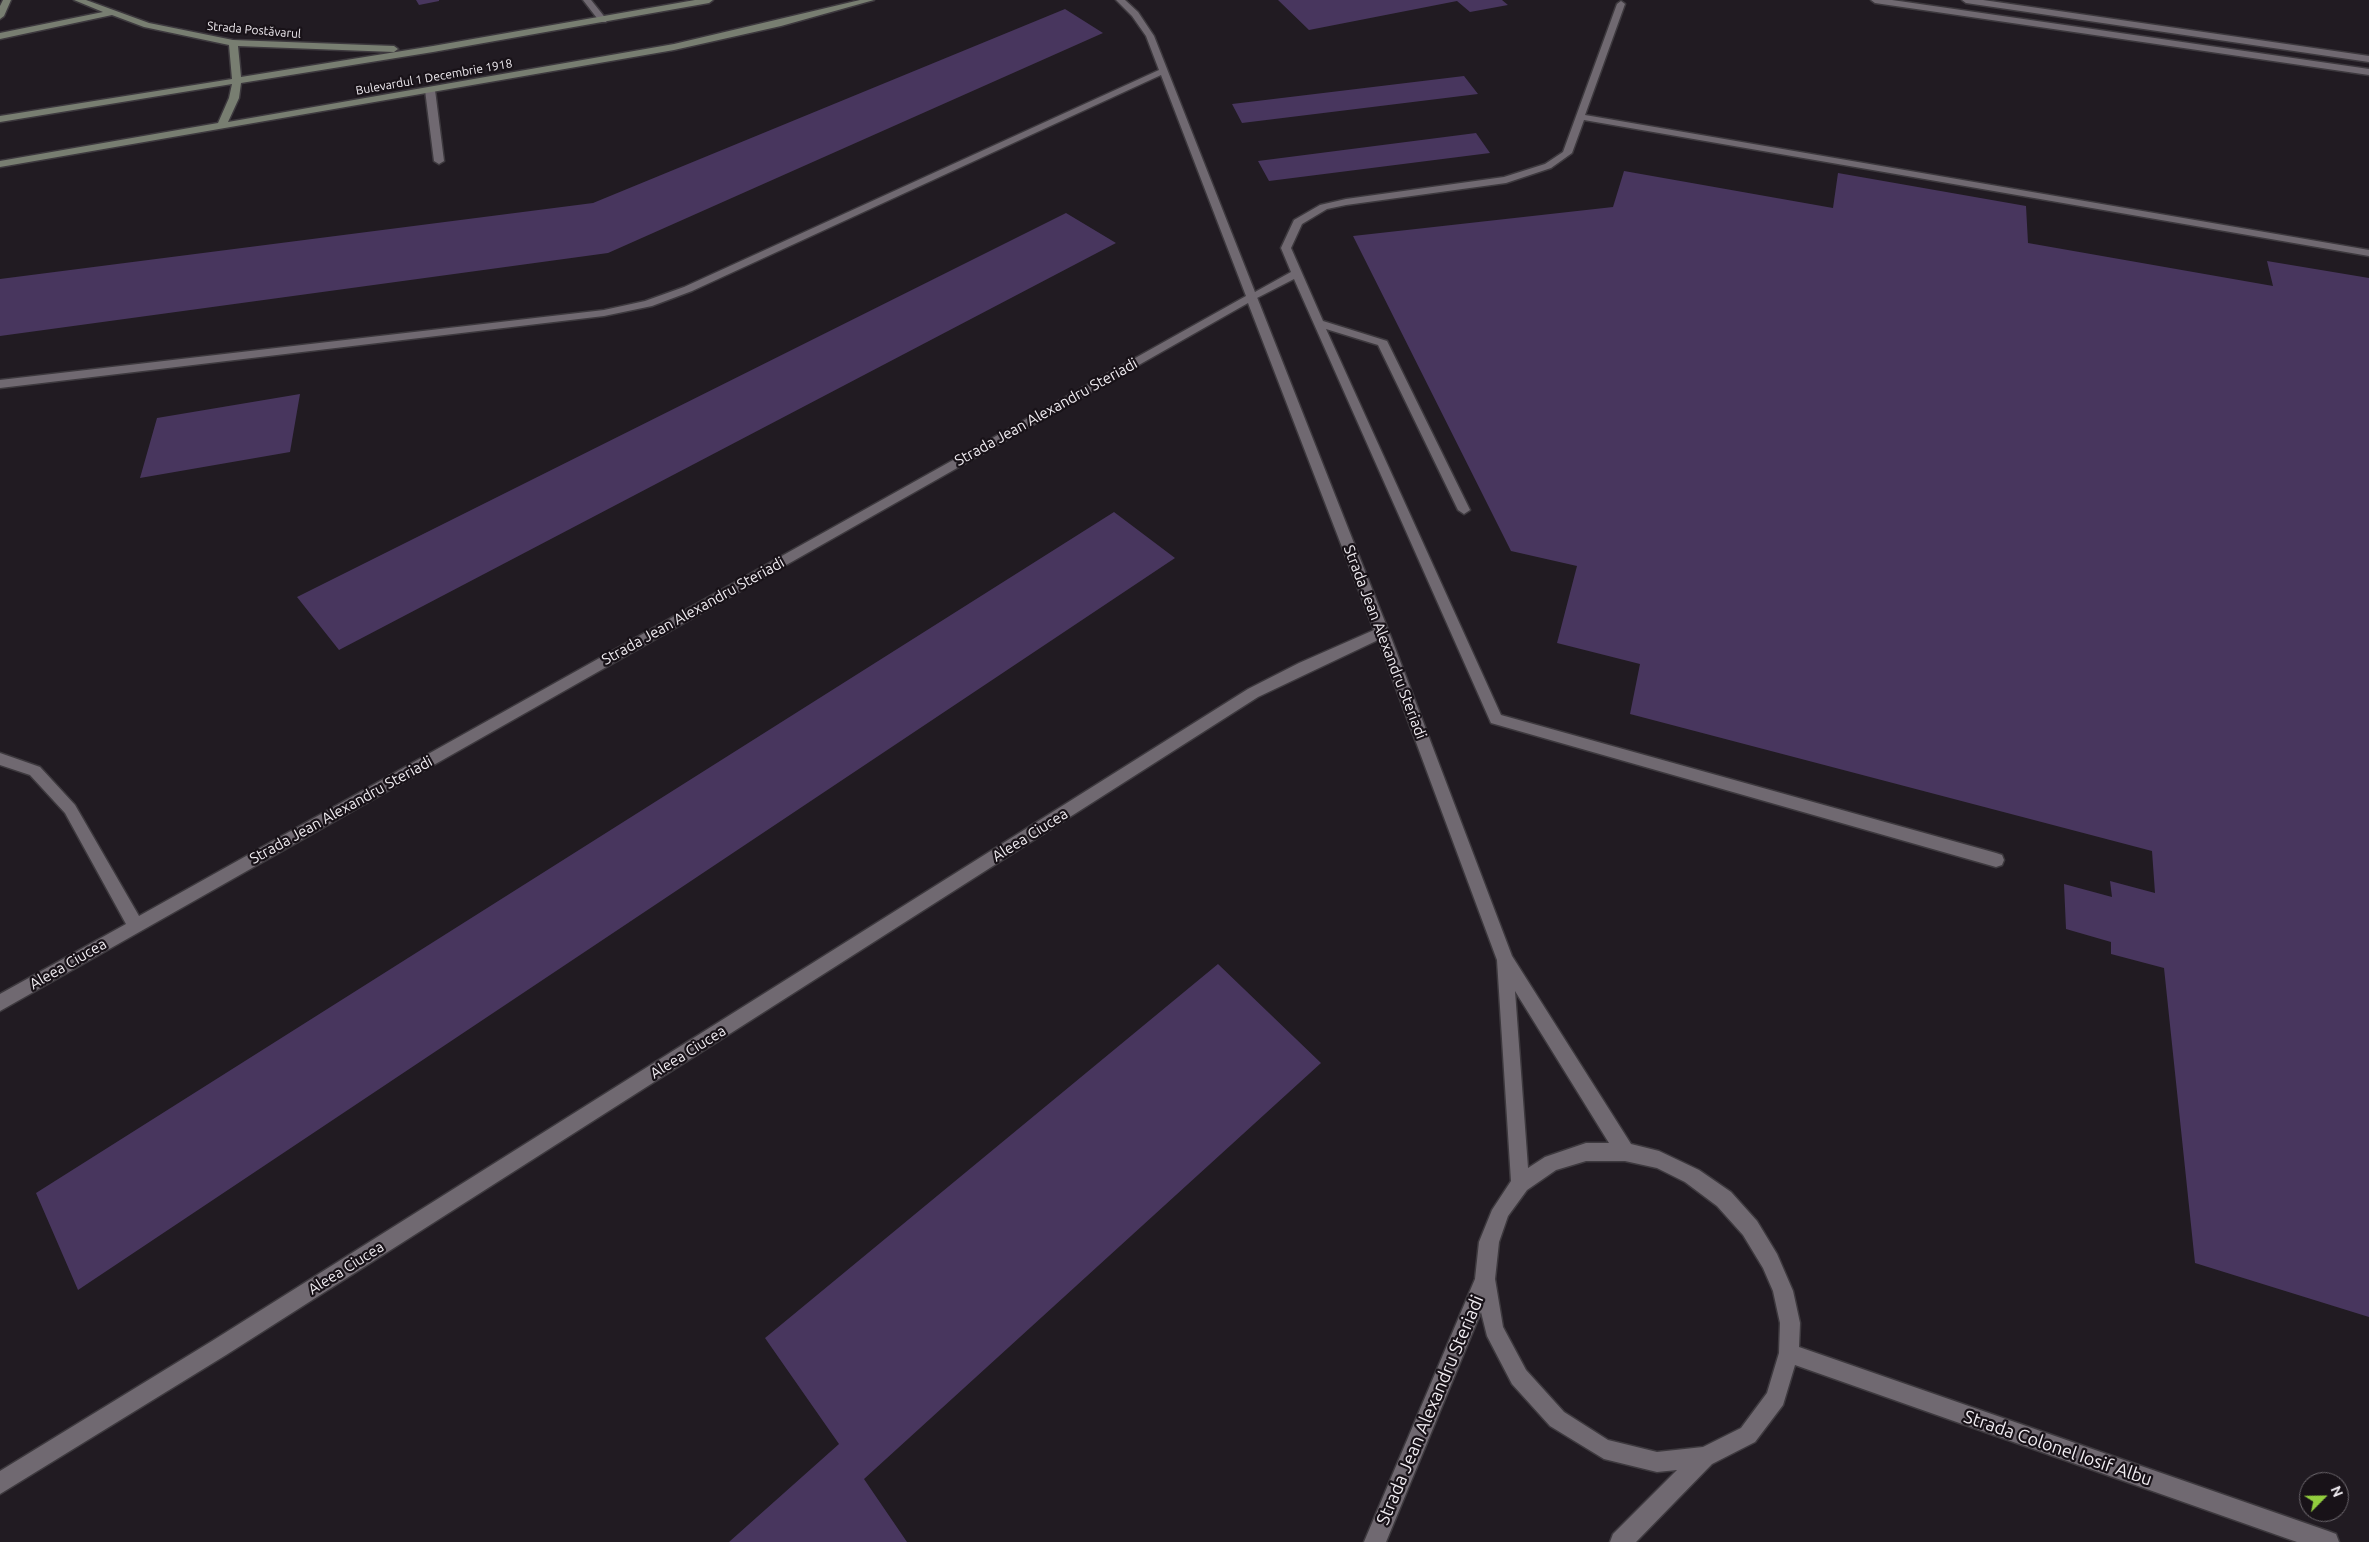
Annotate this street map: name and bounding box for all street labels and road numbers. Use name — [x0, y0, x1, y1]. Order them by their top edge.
street label: Strada Postăvarul — [206, 19, 302, 41]
street label: Bulevardul 1 Decembrie 1918 — [355, 56, 513, 98]
street label: Strada Jean Alexandru Steriadi — [952, 354, 1140, 470]
street label: Strada Jean Alexandru Steriadi — [1340, 543, 1430, 741]
street label: Strada Jean Alexandru Steriadi — [599, 553, 787, 669]
street label: Strada Jean Alexandru Steriadi — [247, 752, 435, 868]
street label: Aleea Ciucea — [989, 805, 1071, 865]
street label: Aleea Ciucea — [26, 935, 110, 993]
street label: Aleea Ciucea — [647, 1022, 729, 1082]
street label: Aleea Ciucea — [305, 1238, 387, 1298]
street label: Strada Jean Alexandru Steriadi — [1372, 1292, 1488, 1528]
street label: Strada Colonel Iosif Albu — [1961, 1406, 2155, 1490]

